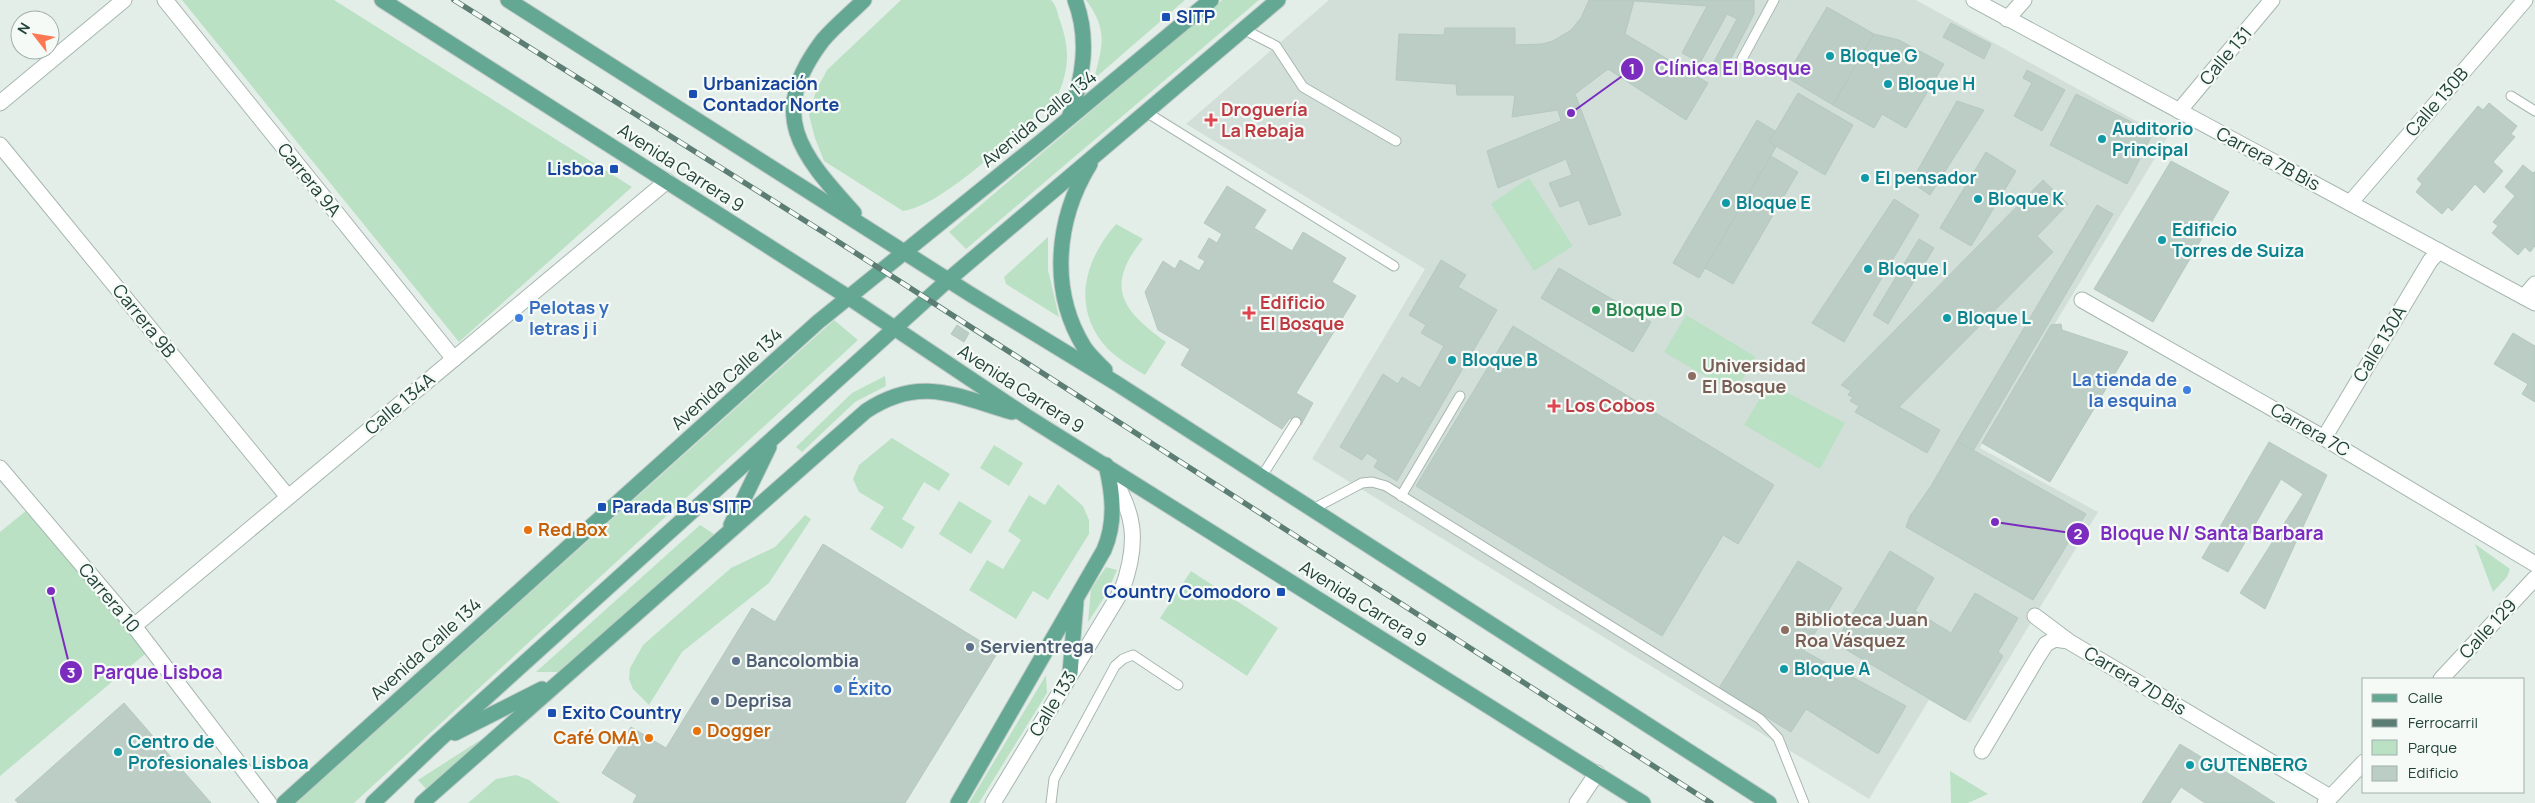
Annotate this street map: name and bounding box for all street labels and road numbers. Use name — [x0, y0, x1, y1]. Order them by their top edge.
street label: Calle 131 — [2194, 21, 2257, 90]
street label: Calle 130B — [2400, 62, 2473, 141]
street label: Avenida Calle 134 — [976, 64, 1101, 172]
street label: Avenida Carrera 9 — [614, 117, 749, 217]
street label: Carrera 7B Bis — [2212, 121, 2325, 196]
street label: Carrera 9A — [273, 137, 347, 222]
street label: Carrera 9B — [108, 279, 182, 362]
street label: Calle 130A — [2347, 300, 2412, 386]
street label: Avenida Calle 134 — [666, 322, 787, 435]
street label: Avenida Carrera 9 — [954, 338, 1089, 438]
street label: Calle 134A — [359, 366, 440, 440]
street label: Carrera 7C — [2266, 397, 2355, 462]
street label: Avenida Carrera 9 — [1295, 554, 1432, 652]
street label: Carrera 10 — [74, 557, 146, 637]
street label: Avenida Calle 134 — [365, 592, 486, 705]
street label: Calle 129 — [2453, 593, 2521, 664]
street label: Carrera 7D Bis — [2080, 640, 2191, 720]
street label: Calle 133 — [1023, 666, 1081, 741]

